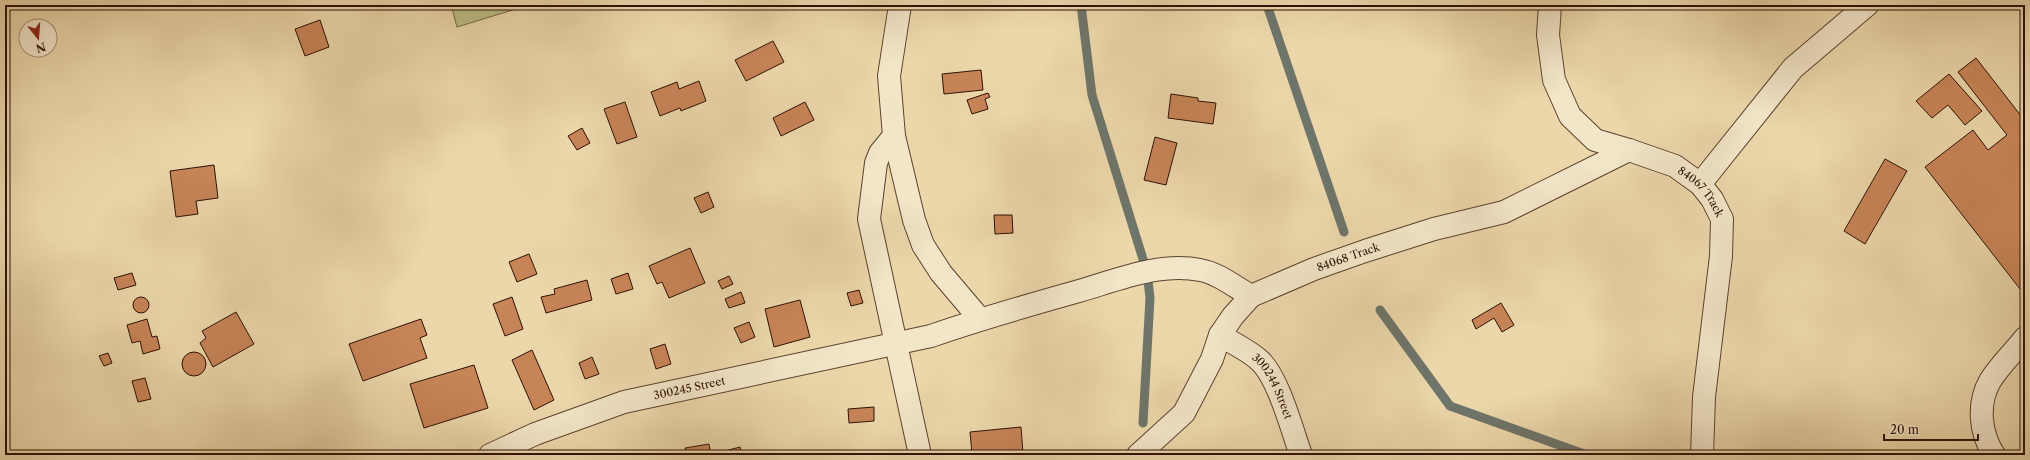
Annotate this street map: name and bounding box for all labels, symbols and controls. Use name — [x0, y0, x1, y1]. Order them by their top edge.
north arrow — [18, 18, 58, 58]
text: N — [34, 39, 48, 56]
street label: 84067 Track — [1675, 163, 1727, 220]
street label: 84068 Track — [1315, 240, 1382, 275]
street label: 300244 Street — [1249, 350, 1296, 421]
street label: 300245 Street — [652, 373, 726, 402]
scale bar — [1884, 416, 1978, 442]
text: 20 m — [1890, 422, 1919, 437]

